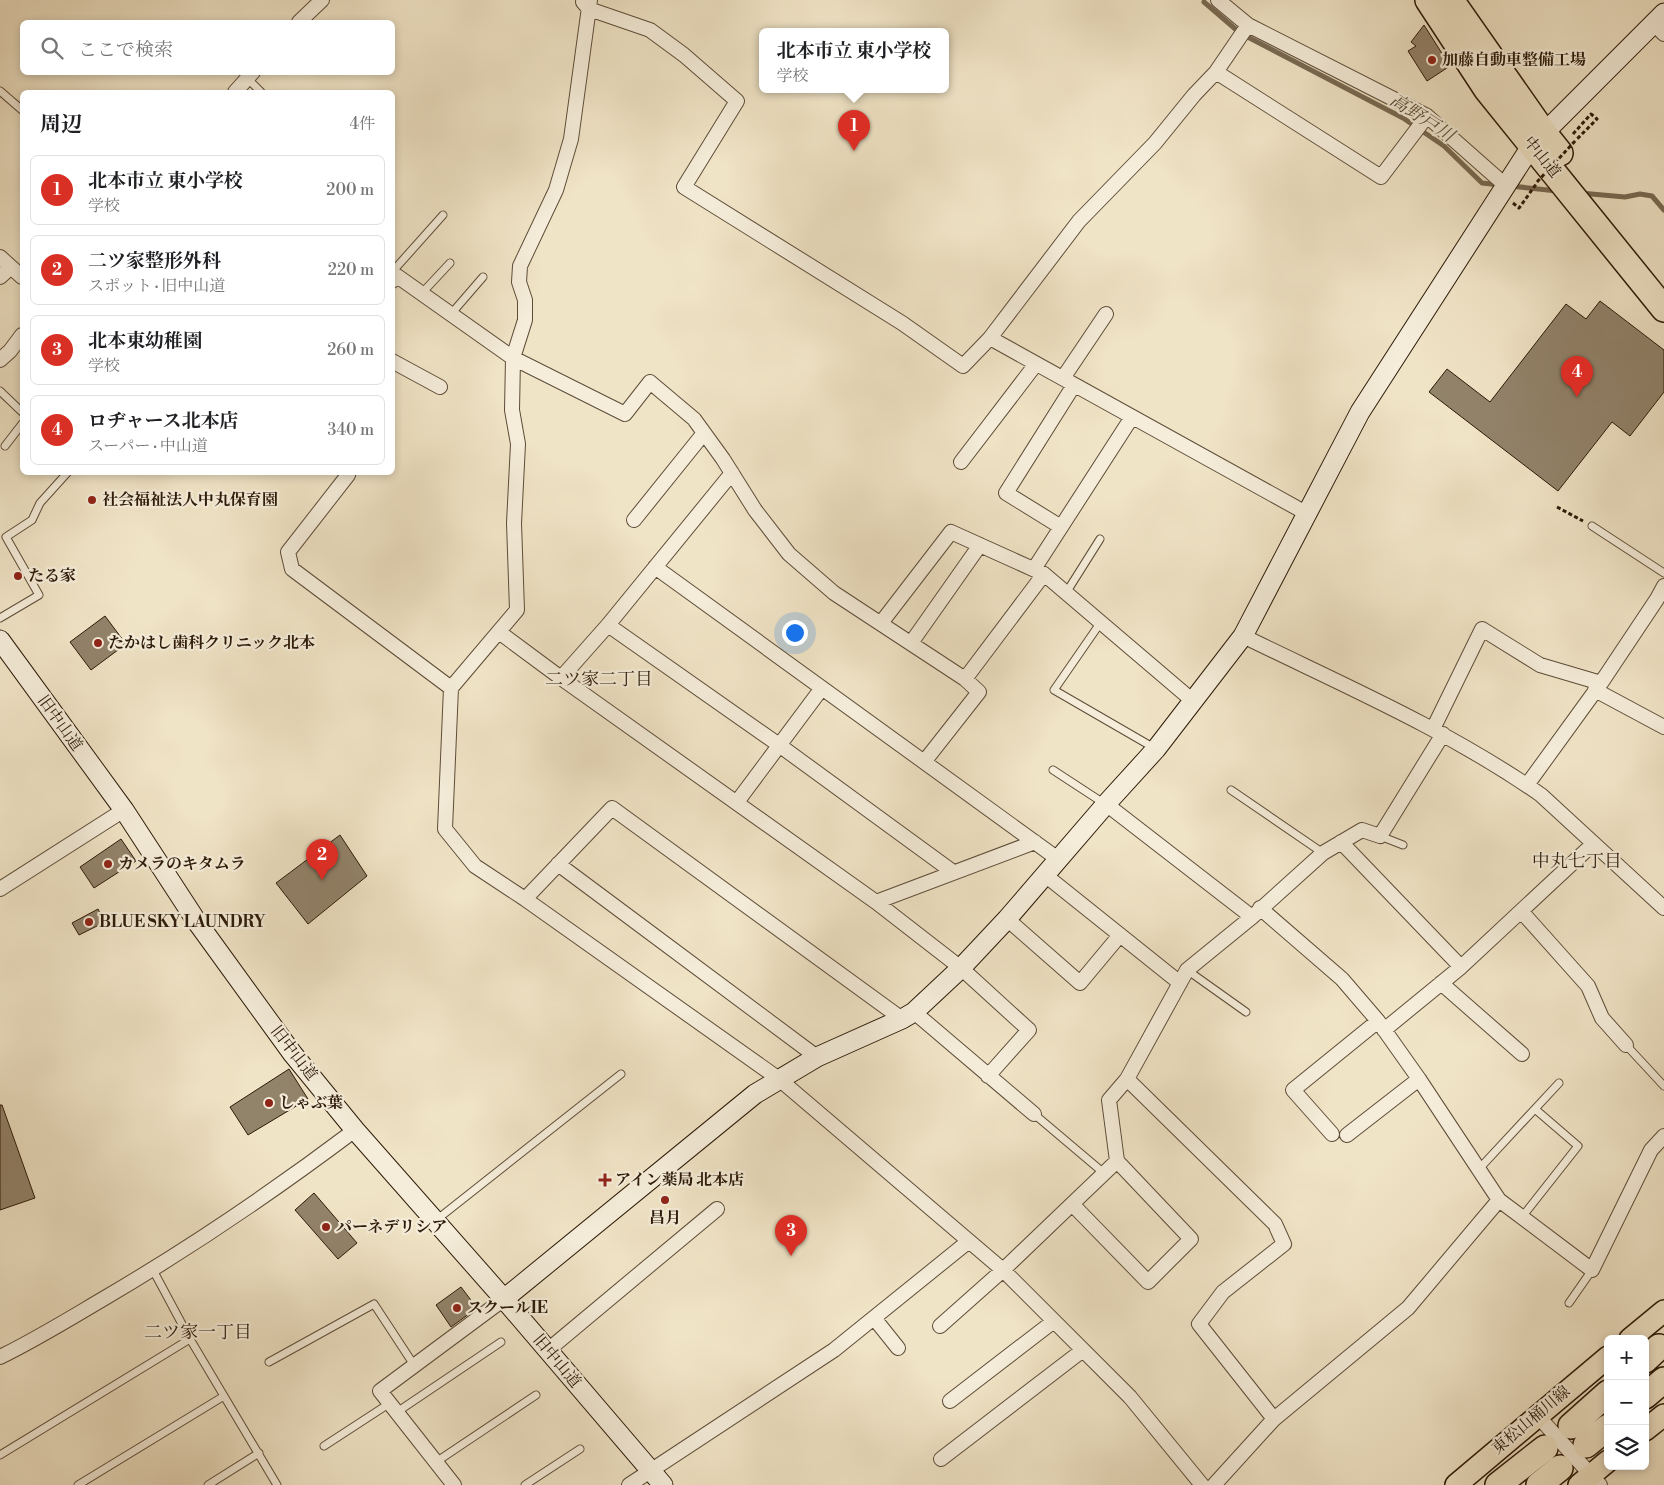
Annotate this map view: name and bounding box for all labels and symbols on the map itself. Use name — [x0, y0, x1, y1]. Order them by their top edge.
place label: 加藤自動車整備工場 — [1442, 50, 1586, 70]
marker: 加藤自動車整備工場 — [1426, 54, 1438, 66]
water label: 高野戸川 — [1386, 89, 1460, 148]
pin: 1 — [838, 110, 870, 151]
street label: 中山道 — [1519, 132, 1565, 182]
pin: 4 — [1561, 356, 1593, 397]
place label: 社会福祉法人中丸保育園 — [102, 490, 278, 510]
marker: 社会福祉法人中丸保育園 — [86, 494, 98, 506]
place label: たる家 — [28, 566, 76, 586]
marker: たる家 — [12, 570, 24, 582]
your location — [782, 620, 808, 646]
place label: たかはし歯科クリニック北本 — [108, 633, 315, 653]
marker: たかはし歯科クリニック北本 — [92, 637, 104, 649]
district label: 二ツ家二丁目 — [545, 668, 653, 691]
street label: 旧中山道 — [33, 691, 87, 755]
pin: 2 — [306, 839, 338, 880]
district label: 中丸七丁目 — [1532, 850, 1622, 873]
place label: カメラのキタムラ — [118, 854, 246, 874]
marker: カメラのキタムラ — [102, 858, 114, 870]
place label: BLUE SKY LAUNDRY — [99, 912, 267, 932]
marker: BLUE SKY LAUNDRY — [83, 916, 95, 928]
street label: 旧中山道 — [266, 1022, 322, 1084]
place label: しゃぶ葉 — [279, 1093, 343, 1113]
marker: しゃぶ葉 — [263, 1097, 275, 1109]
place label: アイン薬局 北本店 — [615, 1170, 744, 1190]
marker: アイン薬局 北本店 — [599, 1174, 611, 1186]
marker: 昌月 — [659, 1194, 671, 1206]
place label: 昌月 — [649, 1208, 681, 1228]
pin: 3 — [775, 1215, 807, 1256]
place label: パーネデリシア — [336, 1217, 447, 1237]
marker: パーネデリシア — [320, 1221, 332, 1233]
place label: スクールIE — [467, 1298, 548, 1318]
marker: スクールIE — [451, 1302, 463, 1314]
district label: 二ツ家一丁目 — [144, 1321, 252, 1344]
street label: 旧中山道 — [529, 1330, 585, 1392]
street label: 東松山桶川線 — [1488, 1381, 1574, 1459]

